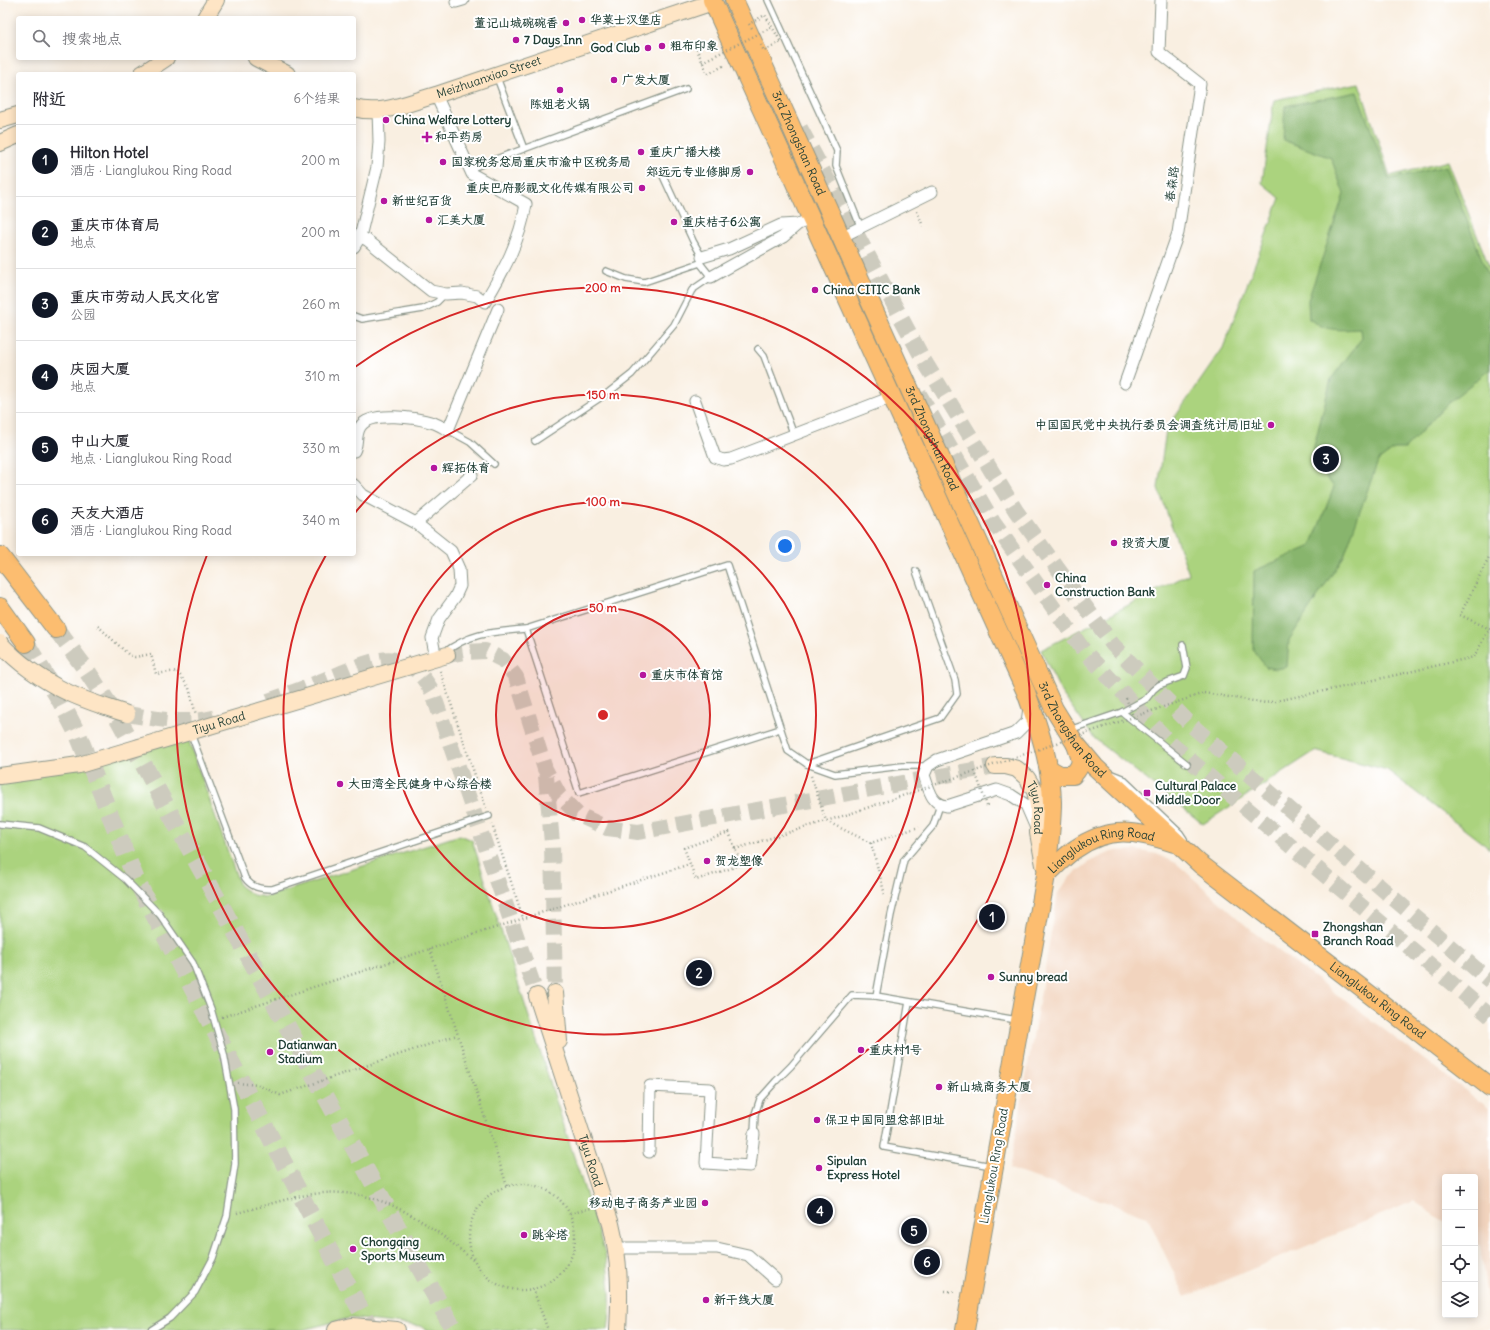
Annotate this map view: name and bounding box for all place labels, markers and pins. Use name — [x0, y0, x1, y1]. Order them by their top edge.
place label: 华莱士汉堡店 — [590, 12, 662, 27]
place label: 董记山城碗碗香 — [474, 15, 558, 30]
marker: 华莱士汉堡店 — [577, 15, 587, 25]
marker: 董记山城碗碗香 — [561, 18, 571, 28]
place label: 7 Days Inn — [524, 32, 582, 48]
marker: 7 Days Inn — [511, 35, 521, 45]
place label: 粗布印象 — [670, 38, 718, 53]
place label: God Club — [590, 40, 640, 55]
marker: 粗布印象 — [657, 41, 667, 51]
marker: God Club — [643, 43, 653, 53]
place label: 广发大厦 — [622, 72, 670, 87]
marker: 广发大厦 — [609, 75, 619, 85]
marker: 陈姐老火锅 — [555, 85, 565, 95]
place label: 陈姐老火锅 — [530, 96, 590, 111]
place label: China Welfare Lottery — [394, 112, 512, 128]
marker: China Welfare Lottery — [381, 115, 391, 125]
place label: 和平药房 — [435, 129, 483, 144]
marker: 和平药房 — [422, 132, 432, 142]
place label: 重庆广播大楼 — [649, 144, 721, 159]
marker: 重庆广播大楼 — [636, 147, 646, 157]
place label: 国家税务总局重庆市渝中区税务局 — [451, 154, 631, 169]
marker: 国家税务总局重庆市渝中区税务局 — [438, 157, 448, 167]
place label: 郑远元专业修脚房 — [646, 164, 742, 179]
marker: 郑远元专业修脚房 — [745, 167, 755, 177]
place label: 重庆巴府影视文化传媒有限公司 — [466, 180, 634, 195]
marker: 重庆巴府影视文化传媒有限公司 — [637, 183, 647, 193]
place label: 新世纪百货 — [392, 193, 452, 208]
marker: 新世纪百货 — [379, 196, 389, 206]
place label: 汇美大厦 — [437, 212, 485, 227]
place label: 重庆桔子6公寓 — [682, 214, 761, 229]
marker: 汇美大厦 — [424, 215, 434, 225]
marker: 重庆桔子6公寓 — [669, 217, 679, 227]
place label: China CITIC Bank — [823, 282, 920, 297]
marker: China CITIC Bank — [810, 285, 820, 295]
place label: 中国国民党中央执行委员会调查统计局旧址 — [1035, 417, 1263, 432]
marker: 中国国民党中央执行委员会调查统计局旧址 — [1266, 420, 1276, 430]
pin: 3 — [1313, 444, 1339, 474]
place label: 辉拓体育 — [442, 460, 490, 475]
marker: 辉拓体育 — [429, 463, 439, 473]
place label: 投资大厦 — [1122, 535, 1170, 550]
marker: 投资大厦 — [1109, 538, 1119, 548]
place label: China Construction Bank — [1055, 570, 1155, 599]
marker: China Construction Bank — [1042, 580, 1052, 590]
place label: 重庆市体育馆 — [651, 667, 723, 682]
marker: 重庆市体育馆 — [638, 670, 648, 680]
centre of rings — [596, 708, 610, 722]
place label: 大田湾全民健身中心综合楼 — [348, 776, 492, 791]
place label: Cultural Palace Middle Door — [1155, 778, 1237, 807]
marker: 大田湾全民健身中心综合楼 — [335, 779, 345, 789]
marker: Cultural Palace Middle Door — [1142, 788, 1152, 798]
place label: 贺龙塑像 — [715, 853, 763, 868]
marker: 贺龙塑像 — [702, 856, 712, 866]
pin: 1 — [979, 902, 1005, 932]
place label: Zhongshan Branch Road — [1323, 919, 1393, 948]
marker: Zhongshan Branch Road — [1310, 929, 1320, 939]
pin: 2 — [686, 958, 712, 988]
place label: Sunny bread — [999, 969, 1068, 985]
marker: Sunny bread — [986, 972, 996, 982]
place label: Datianwan Stadium — [278, 1037, 337, 1066]
place label: 重庆村1号 — [869, 1042, 922, 1057]
marker: 重庆村1号 — [856, 1045, 866, 1055]
marker: Datianwan Stadium — [265, 1047, 275, 1057]
place label: 新山城商务大厦 — [947, 1079, 1031, 1094]
marker: 新山城商务大厦 — [934, 1082, 944, 1092]
place label: 保卫中国同盟总部旧址 — [825, 1112, 945, 1127]
marker: 保卫中国同盟总部旧址 — [812, 1115, 822, 1125]
place label: Sipulan Express Hotel — [827, 1153, 900, 1183]
marker: Sipulan Express Hotel — [814, 1163, 824, 1173]
place label: 移动电子商务产业园 — [589, 1195, 697, 1210]
pin: 4 — [807, 1196, 833, 1226]
marker: 移动电子商务产业园 — [700, 1198, 710, 1208]
pin: 5 — [901, 1216, 927, 1246]
place label: 跳伞塔 — [532, 1227, 568, 1242]
marker: 跳伞塔 — [519, 1230, 529, 1240]
place label: Chongqing Sports Museum — [361, 1234, 445, 1264]
marker: Chongqing Sports Museum — [348, 1244, 358, 1254]
pin: 6 — [914, 1247, 940, 1277]
place label: 新干线大厦 — [714, 1292, 774, 1307]
marker: 新干线大厦 — [701, 1295, 711, 1305]

